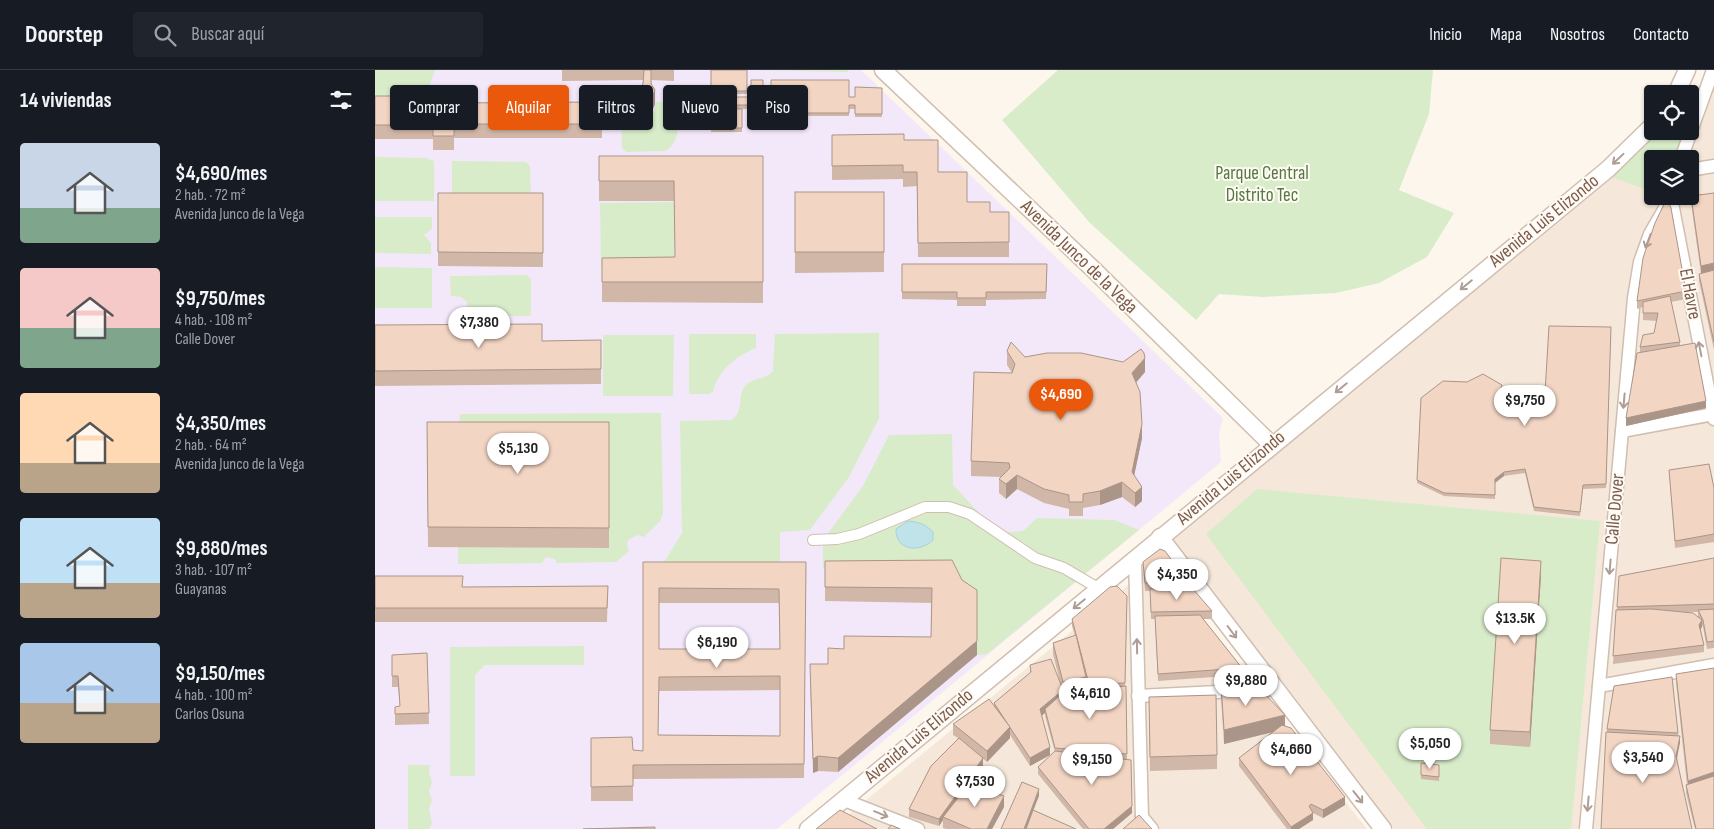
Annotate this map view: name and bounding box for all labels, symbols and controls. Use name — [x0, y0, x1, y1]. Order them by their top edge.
search box — [133, 12, 483, 57]
text: Doorstep — [25, 20, 103, 49]
icon: search — [151, 21, 179, 49]
text: Buscar aquí — [191, 23, 264, 46]
text: Inicio — [1429, 24, 1462, 45]
text: Mapa — [1490, 24, 1522, 45]
text: Nosotros — [1550, 24, 1605, 45]
text: Contacto — [1633, 24, 1689, 45]
chip: Comprar — [390, 85, 478, 130]
chip: Alquilar — [488, 85, 569, 130]
chip: Filtros — [579, 85, 653, 130]
chip: Nuevo — [663, 85, 737, 130]
chip: Piso — [747, 85, 808, 130]
map controls — [1644, 85, 1699, 205]
button: locate — [1644, 85, 1699, 140]
icon: filters — [327, 86, 355, 114]
text: 14 viviendas — [20, 88, 112, 113]
button: layers — [1644, 150, 1699, 205]
one-way arrow — [1612, 153, 1625, 165]
text: $4,690/mes — [175, 161, 267, 186]
park label: Parque Central Distrito Tec — [1215, 162, 1309, 207]
icon: home — [60, 163, 120, 223]
street label: Avenida Luis Elizondo — [1484, 170, 1604, 273]
text: 2 hab. · 72 m² — [175, 186, 246, 205]
street label: Avenida Junco de la Vega — [1015, 195, 1142, 319]
text: Avenida Junco de la Vega — [175, 205, 305, 224]
one-way arrow — [1643, 233, 1652, 248]
street label: El Havre — [1674, 267, 1706, 321]
one-way arrow — [1460, 280, 1473, 291]
text: $9,750/mes — [175, 286, 265, 311]
icon: home — [60, 288, 120, 348]
pin: $7,380 — [438, 306, 520, 349]
text: 4 hab. · 108 m² — [175, 311, 253, 330]
text: $7,380 — [459, 313, 499, 332]
text: Calle Dover — [175, 330, 235, 349]
one-way arrow — [1695, 341, 1705, 357]
pin: $4,690 — [1020, 378, 1102, 421]
one-way arrow — [1334, 383, 1347, 394]
pin: $9,750 — [1484, 384, 1566, 427]
text: $4,690 — [1040, 385, 1082, 404]
text: $9,750 — [1505, 391, 1545, 410]
one-way arrow — [1620, 393, 1629, 409]
text: $4,350/mes — [175, 411, 266, 436]
icon: home — [60, 413, 120, 473]
street label: Avenida Luis Elizondo — [1171, 426, 1290, 531]
pin: $5,130 — [477, 432, 559, 475]
text: 2 hab. · 64 m² — [175, 436, 247, 455]
text: $5,130 — [498, 439, 538, 458]
text: Avenida Junco de la Vega — [175, 455, 305, 474]
street label: Calle Dover — [1600, 472, 1630, 546]
text: $9,880/mes — [175, 536, 268, 561]
icon: home — [60, 538, 120, 598]
pin: $4,350 — [1136, 558, 1218, 601]
one-way arrow — [1605, 559, 1614, 575]
text: 3 hab. · 107 m² — [175, 561, 252, 580]
text: $4,350 — [1156, 565, 1198, 584]
text: Guayanas — [175, 580, 227, 599]
one-way arrow — [1073, 598, 1086, 609]
pin: $13.5K — [1474, 602, 1556, 645]
text: $13.5K — [1495, 609, 1535, 628]
one-way arrow — [1226, 625, 1237, 638]
pin: $6,190 — [676, 626, 758, 669]
text: $6,190 — [697, 633, 737, 652]
one-way arrow — [1132, 638, 1142, 654]
text: $9,150/mes — [175, 661, 265, 686]
icon: home — [60, 663, 120, 723]
pin: $9,880 — [1205, 664, 1287, 707]
text: $9,880 — [1225, 671, 1267, 690]
pin: $4,610 — [1049, 678, 1131, 720]
street label: Avenida Luis Elizondo — [859, 684, 978, 789]
text: $4,610 — [1070, 684, 1110, 703]
text: 4 hab. · 100 m² — [175, 686, 253, 705]
text: Carlos Osuna — [175, 705, 244, 724]
pin: $5,050 — [1389, 728, 1471, 770]
pin: $4,660 — [1250, 734, 1332, 776]
text: $5,050 — [1409, 734, 1451, 753]
text: $4,660 — [1270, 740, 1312, 759]
pin: $3,540 — [1602, 742, 1684, 784]
pin: $9,150 — [1051, 744, 1133, 786]
text: $3,540 — [1622, 748, 1664, 767]
text: $9,150 — [1072, 750, 1112, 769]
pin: $7,530 — [934, 766, 1016, 808]
text: $7,530 — [955, 772, 995, 791]
one-way arrow — [1353, 790, 1363, 804]
one-way arrow — [1584, 796, 1593, 812]
one-way arrow — [873, 810, 888, 820]

